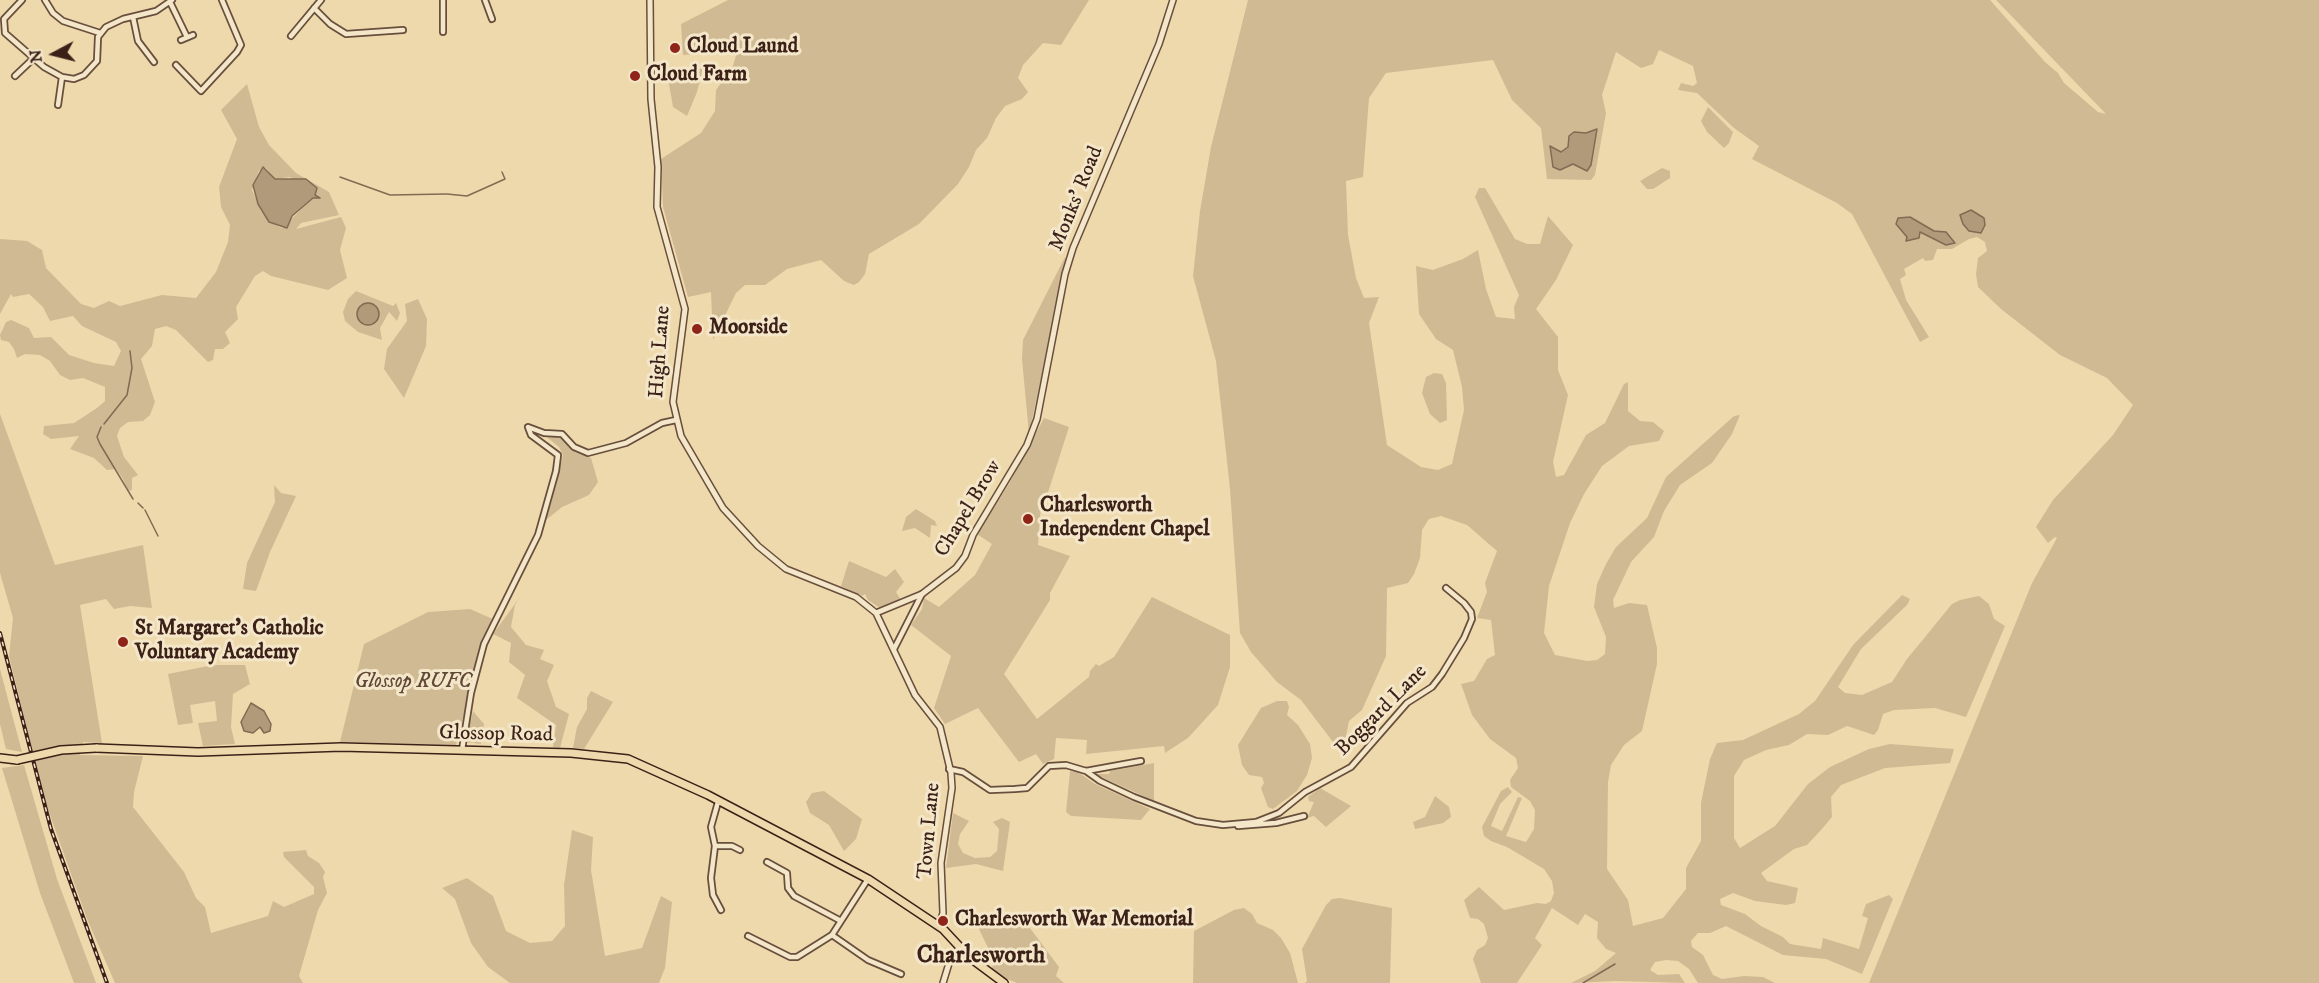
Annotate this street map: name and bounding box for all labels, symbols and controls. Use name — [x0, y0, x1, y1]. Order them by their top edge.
north arrow — [24, 24, 84, 84]
place label: Cloud Laund — [687, 35, 798, 61]
marker: Cloud Laund — [668, 41, 682, 55]
text: N — [25, 48, 47, 64]
place label: Cloud Farm — [647, 63, 747, 89]
marker: Cloud Farm — [628, 69, 642, 83]
street label: Monks' Road — [1045, 143, 1109, 255]
street label: High Lane — [645, 305, 677, 399]
place label: Moorside — [709, 316, 788, 342]
marker: Moorside — [690, 322, 704, 336]
street label: Chapel Brow — [930, 456, 1008, 562]
place label: Charlesworth Independent Chapel — [1040, 494, 1210, 544]
marker: Charlesworth Independent Chapel — [1021, 512, 1035, 526]
place label: St Margaret's Catholic Voluntary Academy — [135, 617, 324, 667]
marker: St Margaret's Catholic Voluntary Academy — [116, 635, 130, 649]
street label: Boggard Lane — [1331, 660, 1433, 762]
park label: Glossop RUFC — [354, 670, 472, 696]
street label: Glossop Road — [439, 721, 553, 749]
street label: Town Lane — [913, 782, 947, 880]
place label: Charlesworth War Memorial — [955, 908, 1193, 934]
marker: Charlesworth War Memorial — [936, 914, 950, 928]
district label: Charlesworth — [917, 943, 1045, 971]

